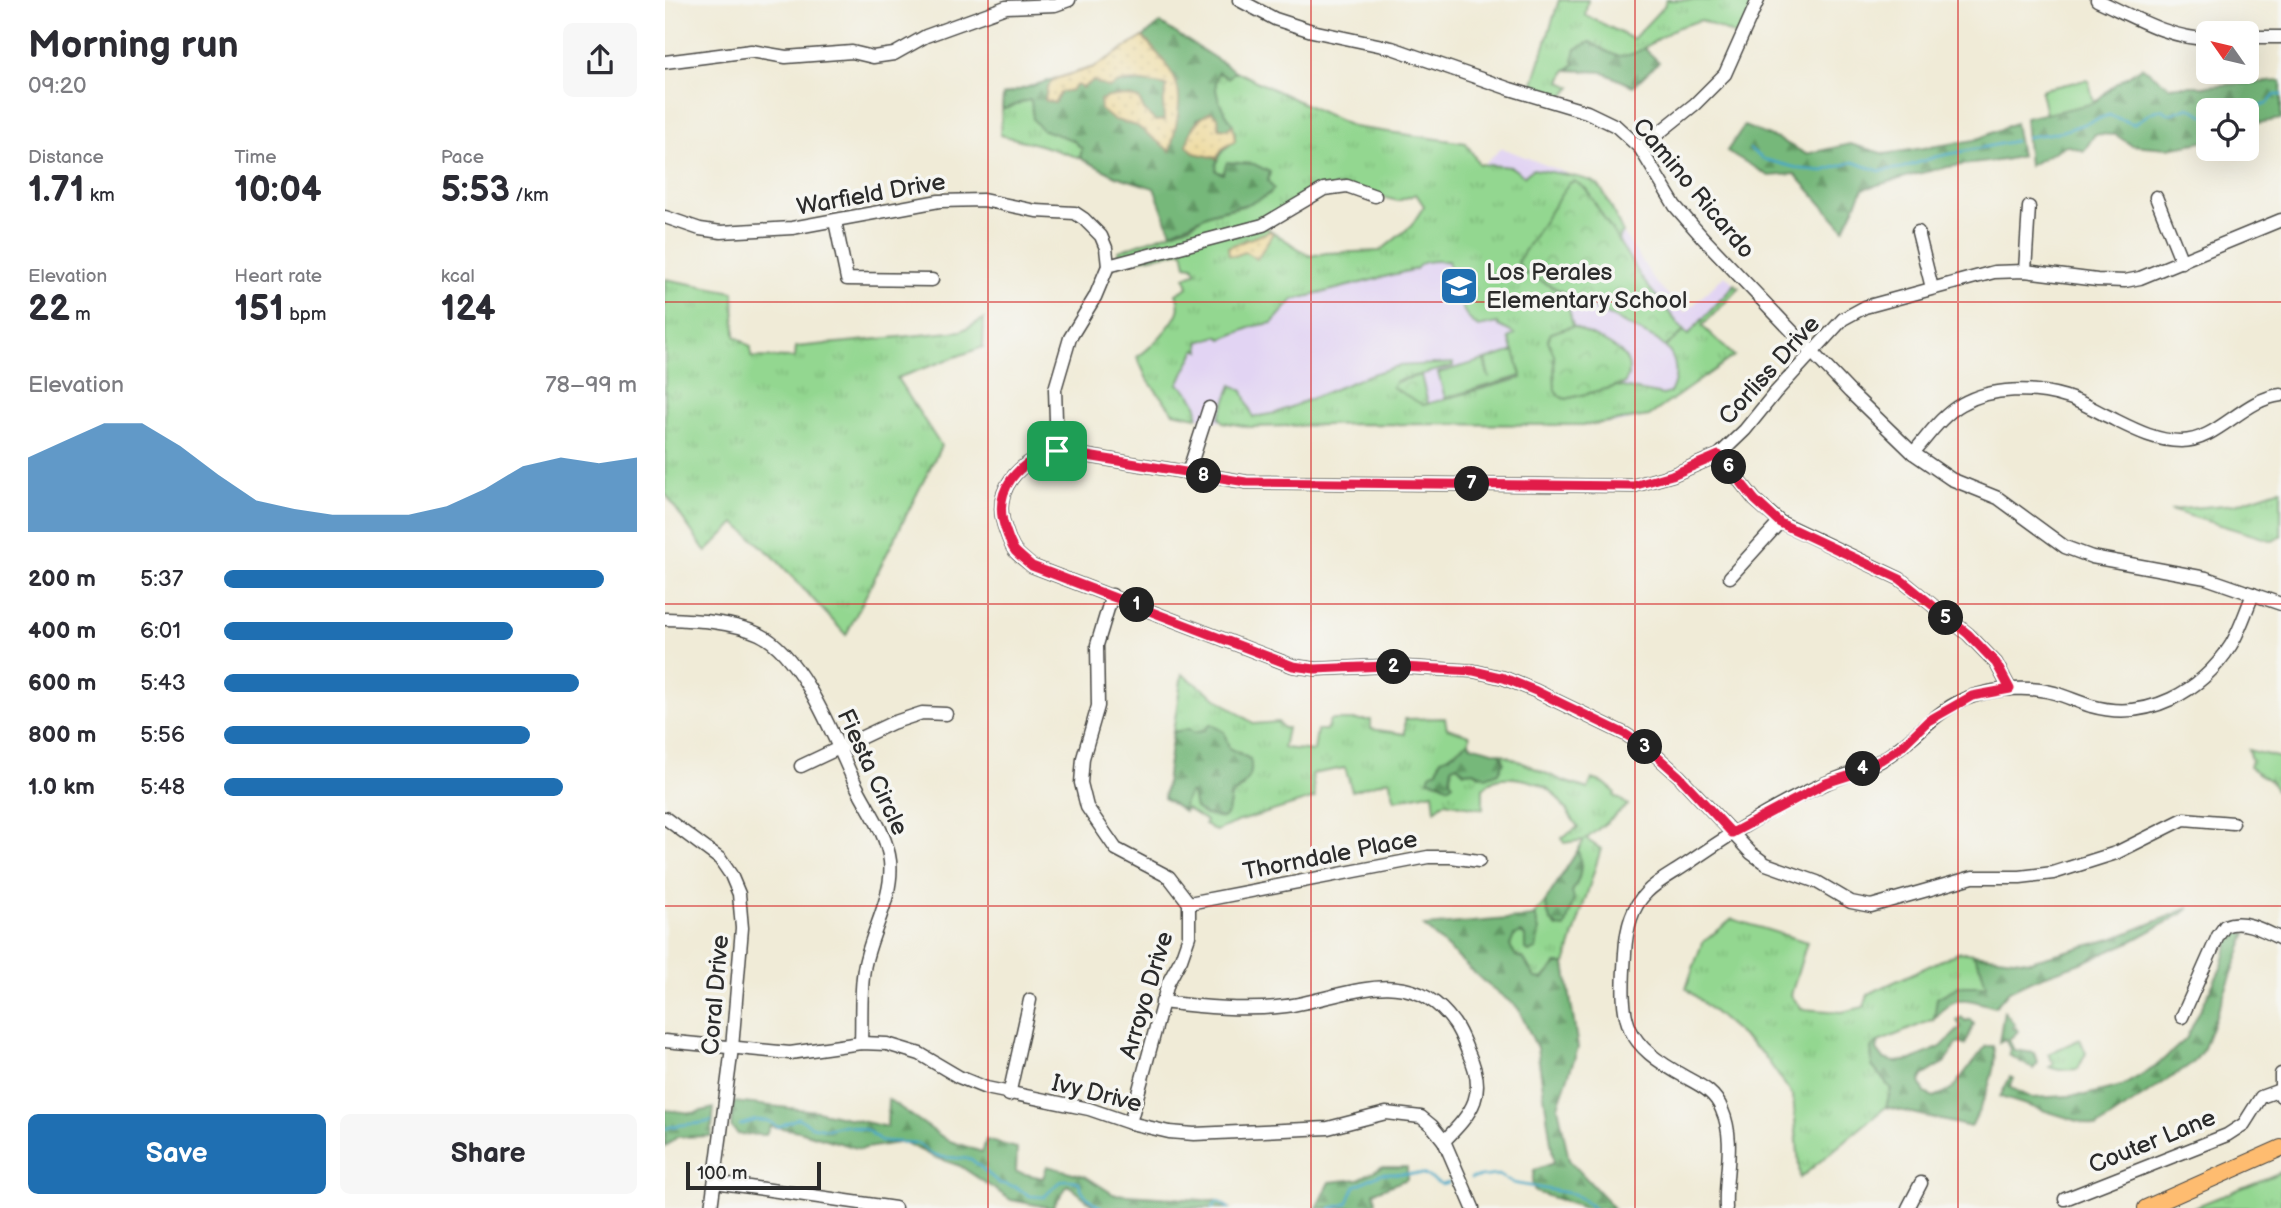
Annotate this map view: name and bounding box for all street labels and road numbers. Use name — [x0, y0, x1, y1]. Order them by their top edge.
street label: Camino Ricardo — [1626, 112, 1761, 264]
street label: Warfield Drive — [794, 167, 948, 222]
street label: Corliss Drive — [1713, 310, 1826, 431]
street label: Fiesta Circle — [831, 705, 914, 840]
street label: Thorndale Place — [1240, 824, 1420, 887]
street label: Arroyo Drive — [1113, 928, 1180, 1062]
street label: Coral Drive — [696, 934, 735, 1056]
street label: Ivy Drive — [1049, 1068, 1145, 1119]
street label: Couter Lane — [2085, 1103, 2220, 1180]

